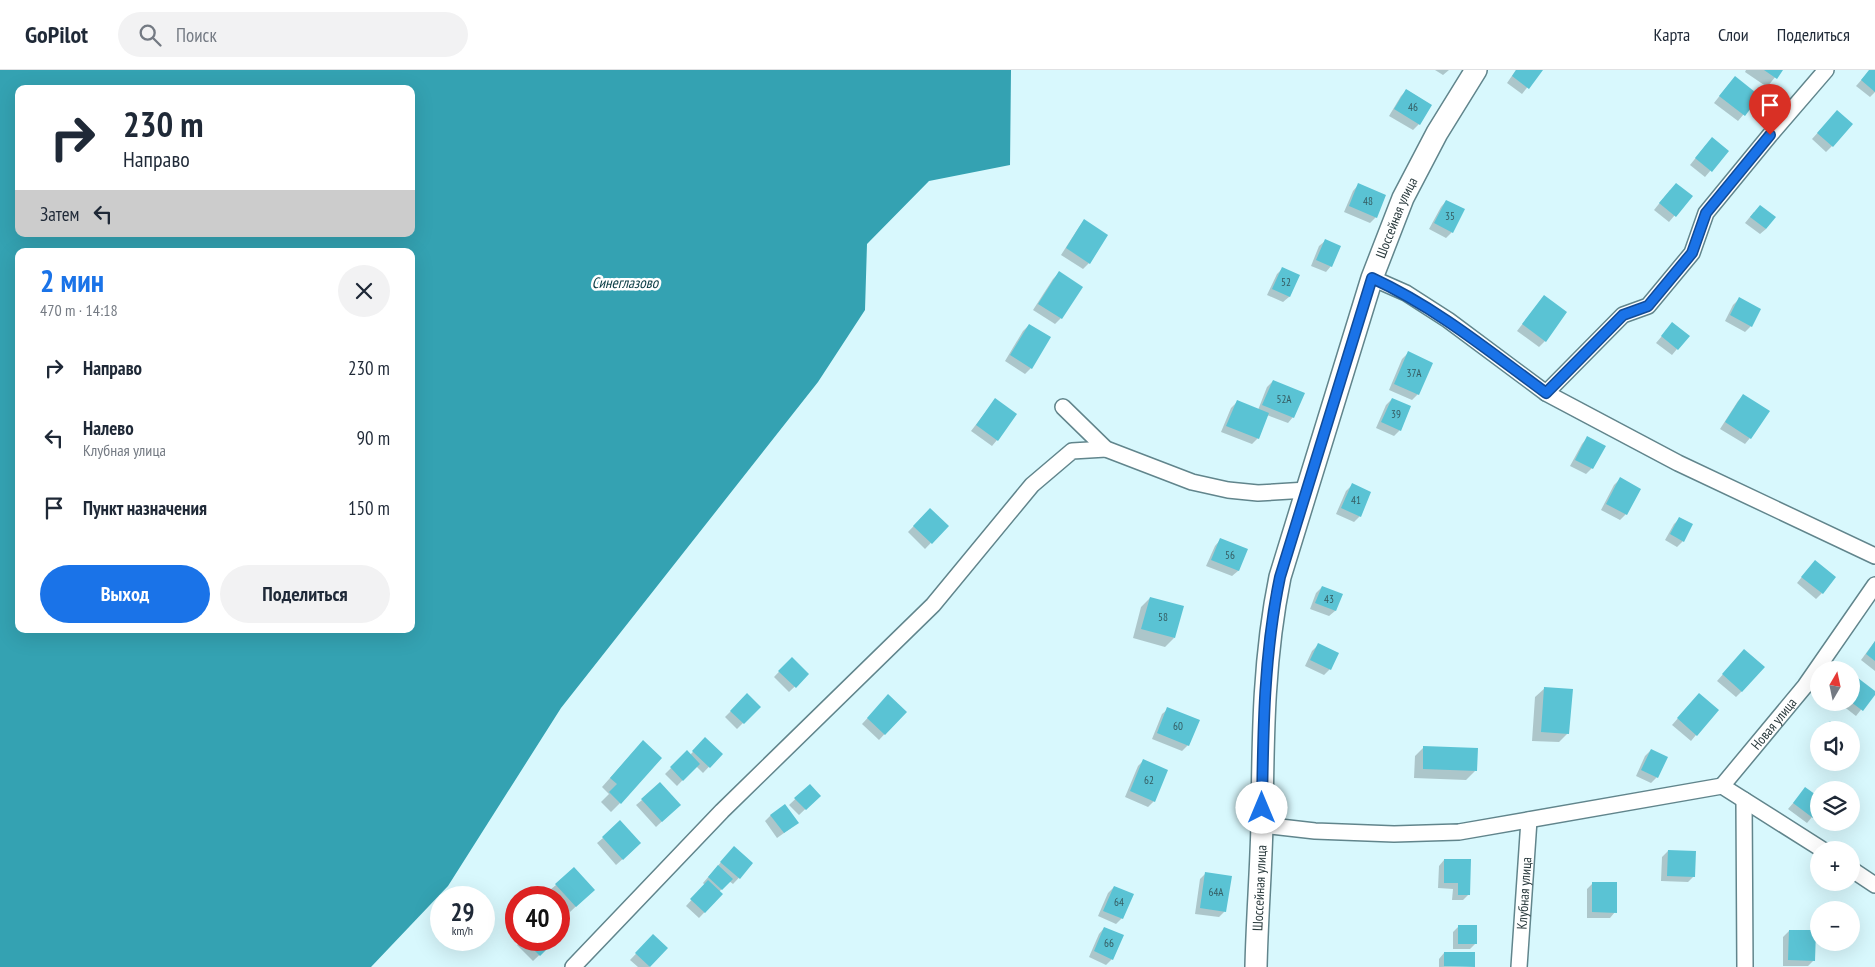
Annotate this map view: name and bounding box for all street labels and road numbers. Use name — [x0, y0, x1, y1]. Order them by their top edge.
street label: Шоссейная улица — [1372, 174, 1421, 261]
street label: Новая улица — [1747, 694, 1800, 753]
street label: Шоссейная улица — [1248, 845, 1270, 931]
street label: Клубная улица — [1513, 856, 1535, 930]

